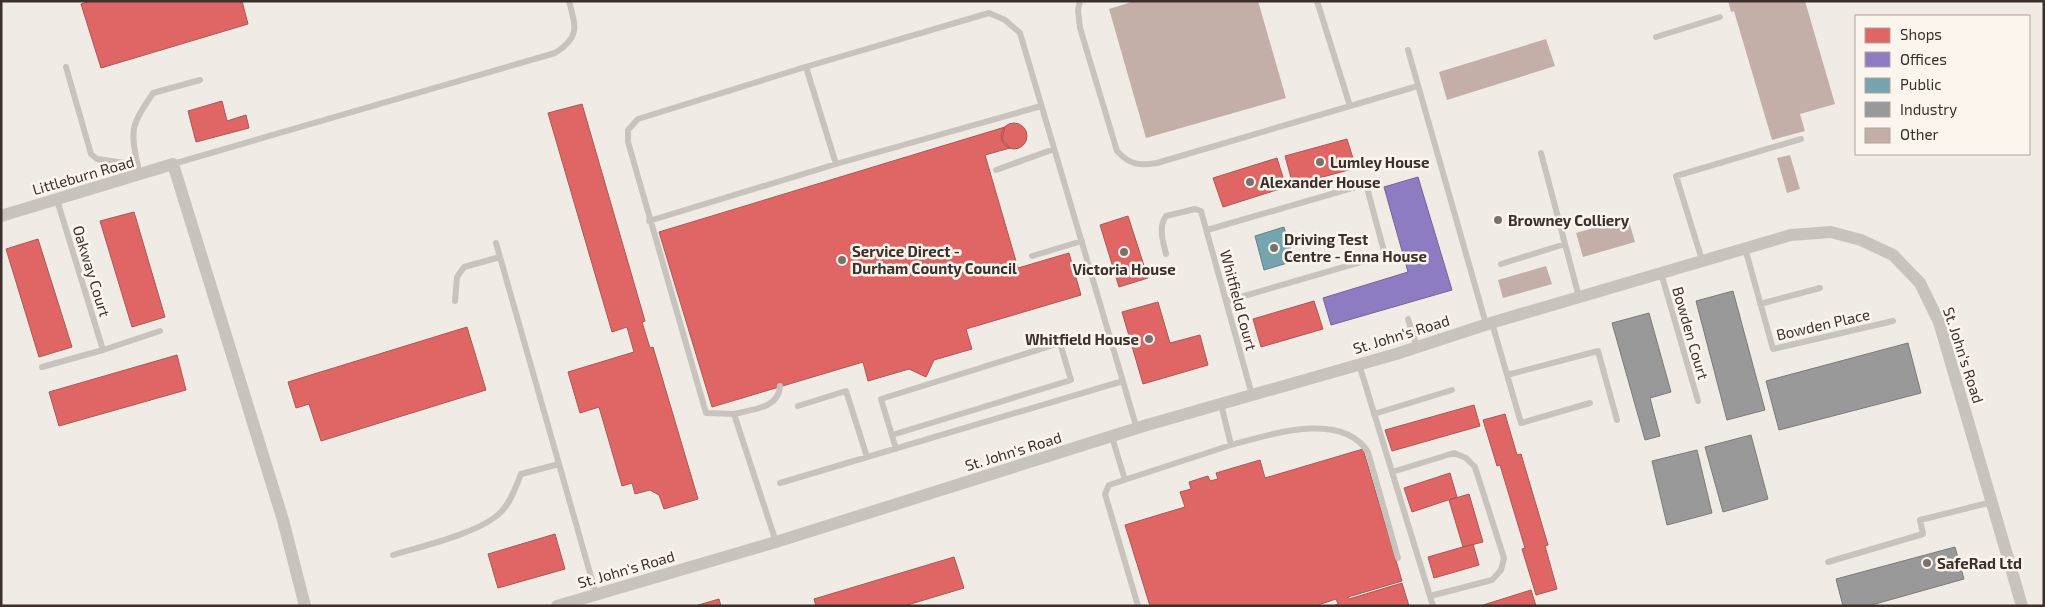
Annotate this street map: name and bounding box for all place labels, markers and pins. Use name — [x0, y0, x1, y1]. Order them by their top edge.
place label: Lumley House — [1330, 153, 1429, 172]
marker: Lumley House — [1314, 156, 1326, 168]
place label: Alexander House — [1260, 173, 1381, 191]
marker: Alexander House — [1244, 176, 1256, 188]
place label: Browney Colliery — [1508, 211, 1630, 230]
marker: Browney Colliery — [1492, 214, 1504, 226]
place label: Driving Test Centre - Enna House — [1284, 230, 1427, 265]
place label: Service Direct - Durham County Council — [852, 242, 1017, 278]
marker: Driving Test Centre - Enna House — [1268, 242, 1280, 254]
marker: Victoria House — [1118, 246, 1130, 258]
marker: Service Direct - Durham County Council — [836, 254, 848, 266]
place label: Victoria House — [1072, 260, 1176, 278]
place label: Whitfield House — [1025, 330, 1139, 348]
marker: Whitfield House — [1143, 333, 1155, 345]
place label: SafeRad Ltd — [1937, 554, 2022, 572]
marker: SafeRad Ltd — [1921, 557, 1933, 569]

